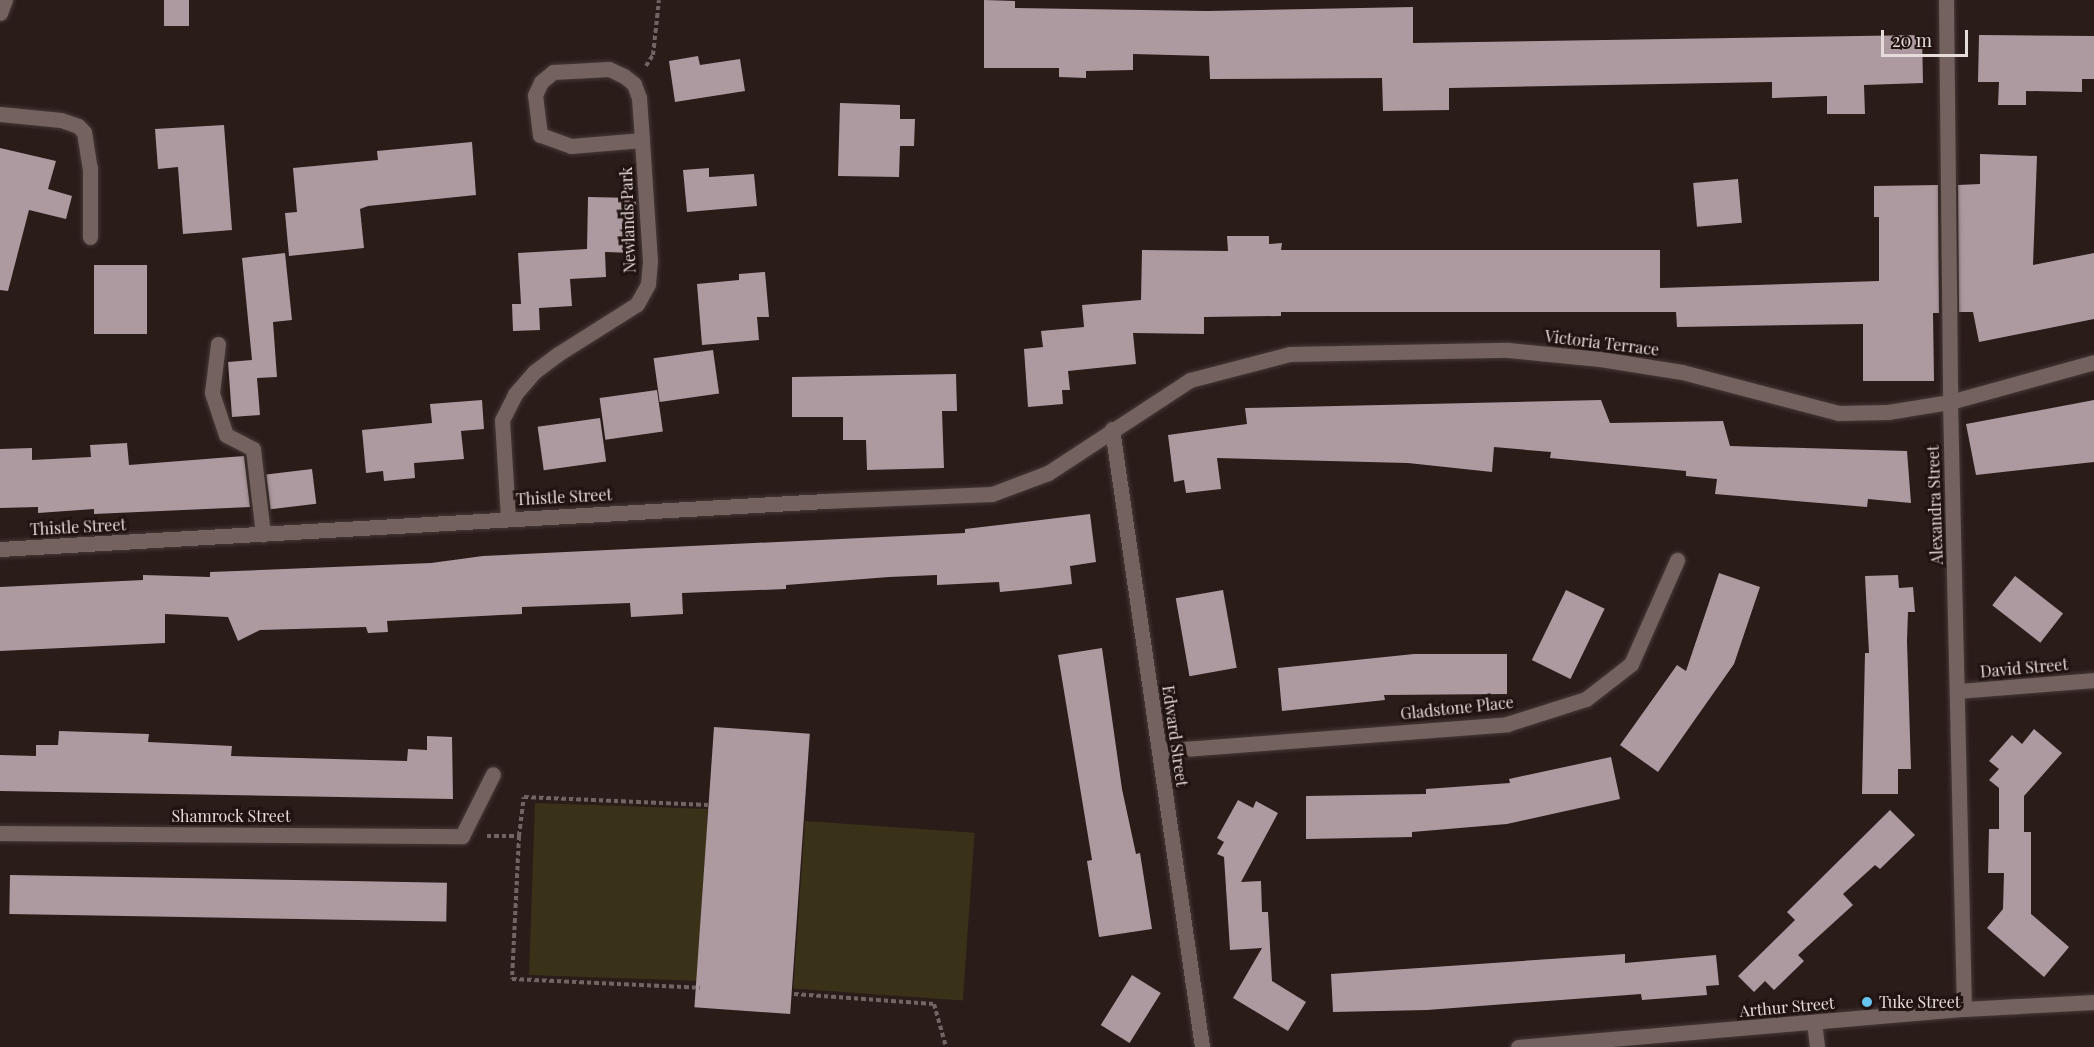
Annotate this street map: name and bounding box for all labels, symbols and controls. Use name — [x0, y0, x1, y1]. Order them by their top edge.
scale bar — [1884, 18, 1971, 56]
text: 20 m — [1892, 28, 1932, 52]
street label: Newlands Park — [617, 167, 639, 273]
street label: Victoria Terrace — [1543, 326, 1661, 360]
street label: Alexandra Street — [1923, 445, 1947, 565]
street label: Thistle Street — [515, 485, 613, 509]
street label: Thistle Street — [29, 515, 127, 539]
street label: David Street — [1979, 655, 2069, 681]
street label: Edward Street — [1158, 684, 1192, 788]
street label: Gladstone Place — [1399, 693, 1515, 723]
street label: Shamrock Street — [171, 806, 291, 826]
place label: Tuke Street — [1879, 992, 1961, 1012]
street label: Arthur Street — [1739, 993, 1835, 1021]
marker: Tuke Street — [1860, 995, 1874, 1009]

